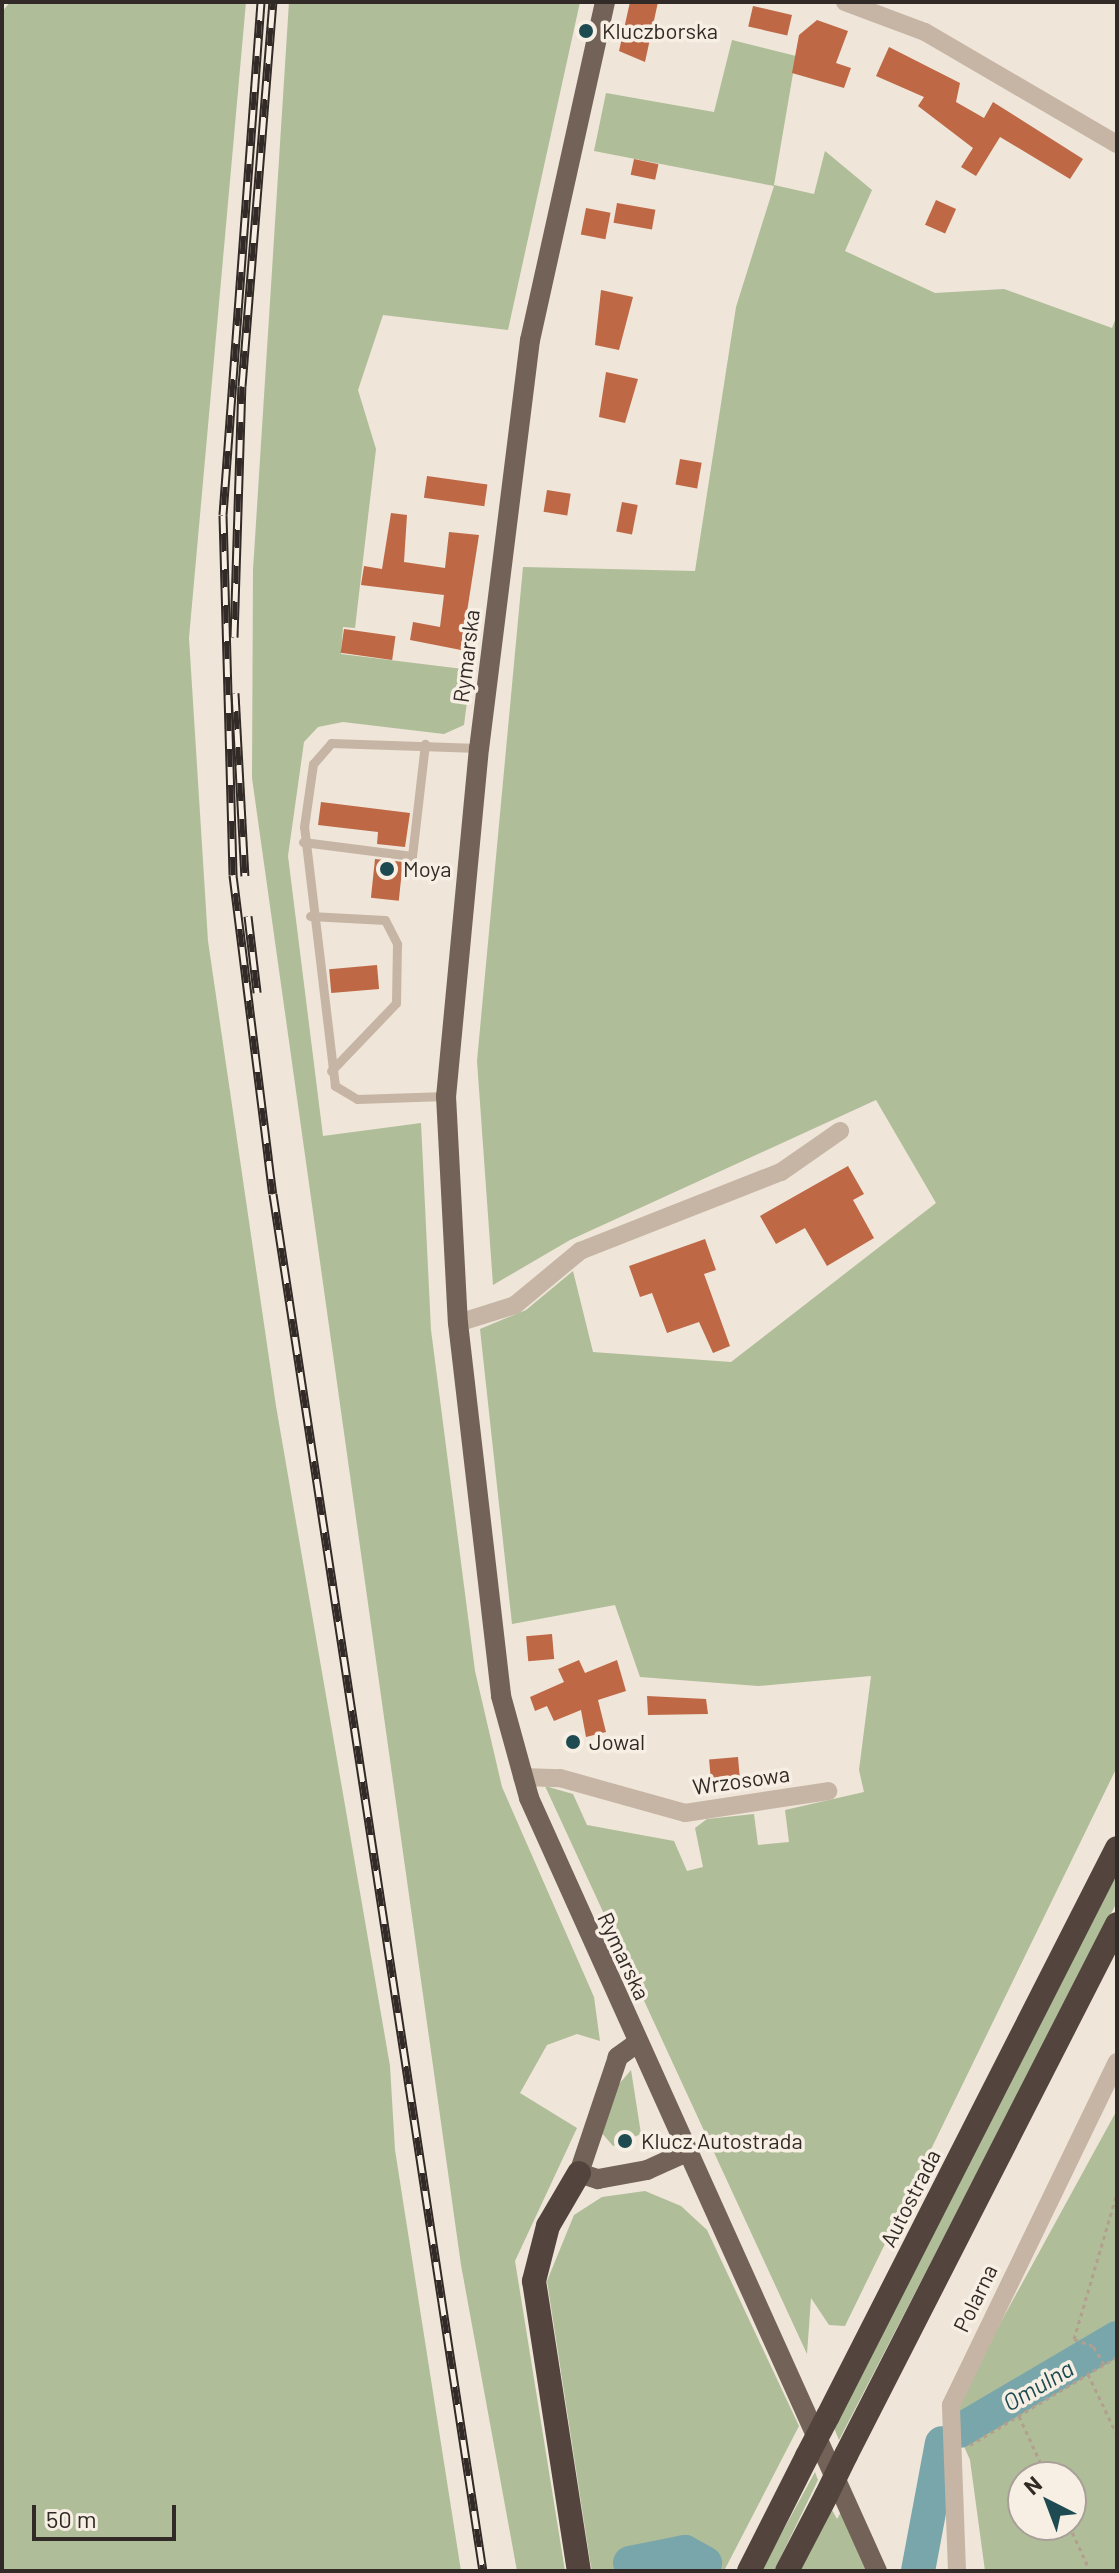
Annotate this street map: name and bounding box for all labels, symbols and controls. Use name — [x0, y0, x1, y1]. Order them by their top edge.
place label: Kluczborska — [602, 18, 718, 44]
marker: Kluczborska — [577, 22, 595, 40]
street label: Rymarska — [447, 608, 485, 704]
place label: Moya — [403, 856, 451, 882]
marker: Moya — [378, 860, 396, 878]
place label: Jowal — [589, 1729, 645, 1755]
marker: Jowal — [564, 1733, 582, 1751]
street label: Wrzosowa — [691, 1760, 791, 1800]
street label: Rymarska — [592, 1908, 656, 2004]
place label: Klucz Autostrada — [641, 2128, 803, 2154]
marker: Klucz Autostrada — [616, 2132, 634, 2150]
street label: Autostrada — [874, 2145, 946, 2251]
street label: Polarna — [947, 2260, 1003, 2336]
water label: Omulna — [998, 2353, 1078, 2417]
north arrow — [1007, 2461, 1087, 2541]
text: N — [1018, 2470, 1046, 2499]
scale bar — [36, 2489, 180, 2539]
text: 50 m — [46, 2504, 97, 2533]

